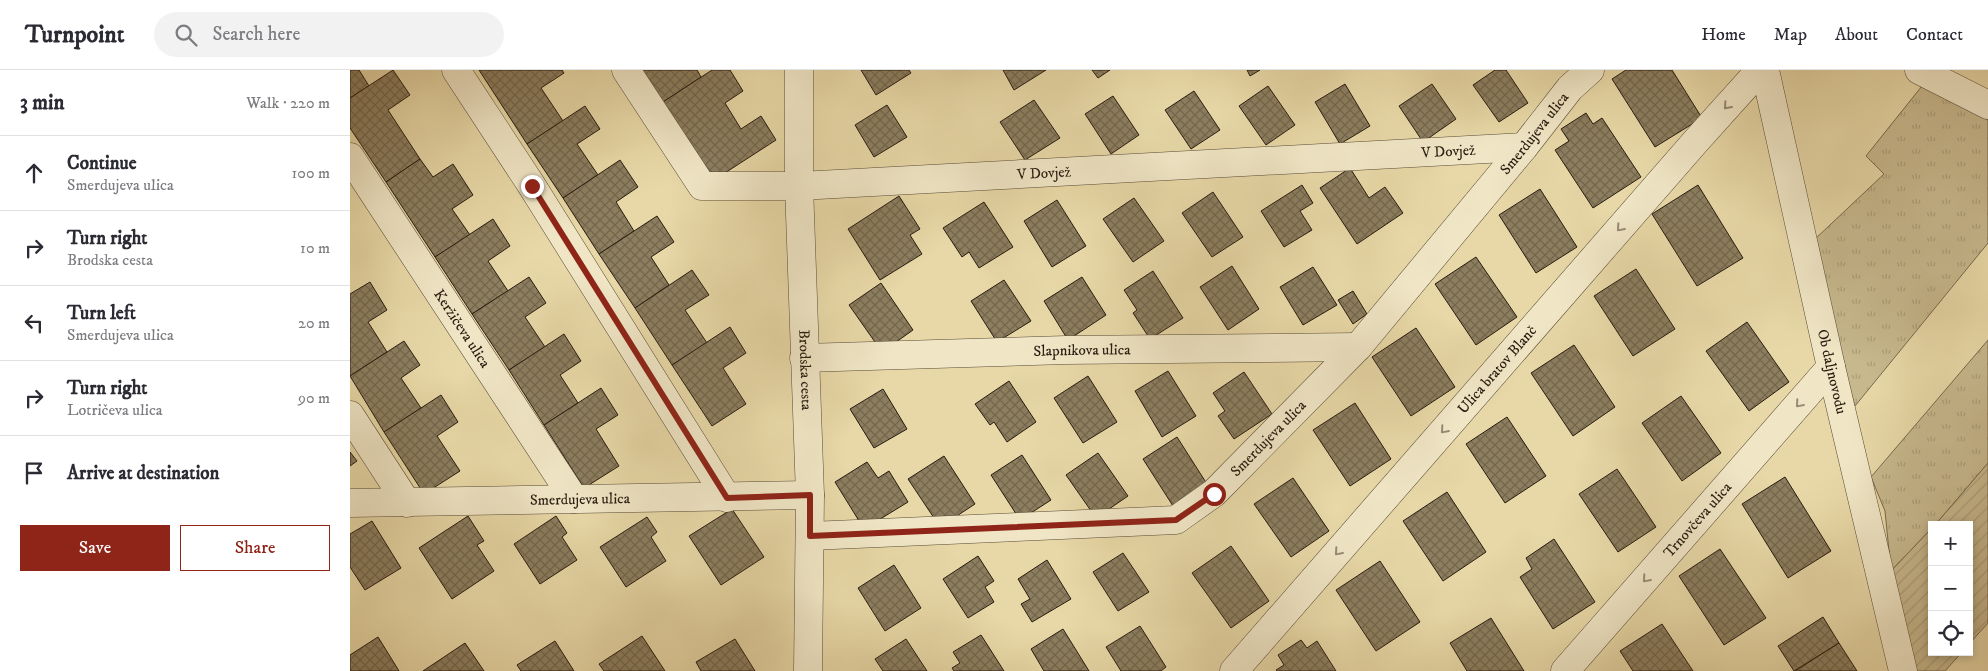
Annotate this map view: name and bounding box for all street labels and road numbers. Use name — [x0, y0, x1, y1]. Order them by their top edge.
street label: Smerdujeva ulica — [1496, 88, 1574, 179]
street label: V Dovjež — [1420, 141, 1476, 163]
street label: V Dovjež — [1015, 162, 1072, 184]
street label: Keržičeva ulica — [429, 286, 495, 372]
street label: Ulica bratov Blanč — [1453, 321, 1541, 418]
street label: Ob daljnovodu — [1813, 327, 1851, 416]
street label: Brodska cesta — [794, 329, 816, 411]
street label: Slapnikova ulica — [1033, 340, 1131, 361]
street label: Smerdujeva ulica — [1227, 396, 1311, 481]
street label: Trnovčeva ulica — [1660, 478, 1736, 562]
street label: Smerdujeva ulica — [530, 489, 631, 510]

